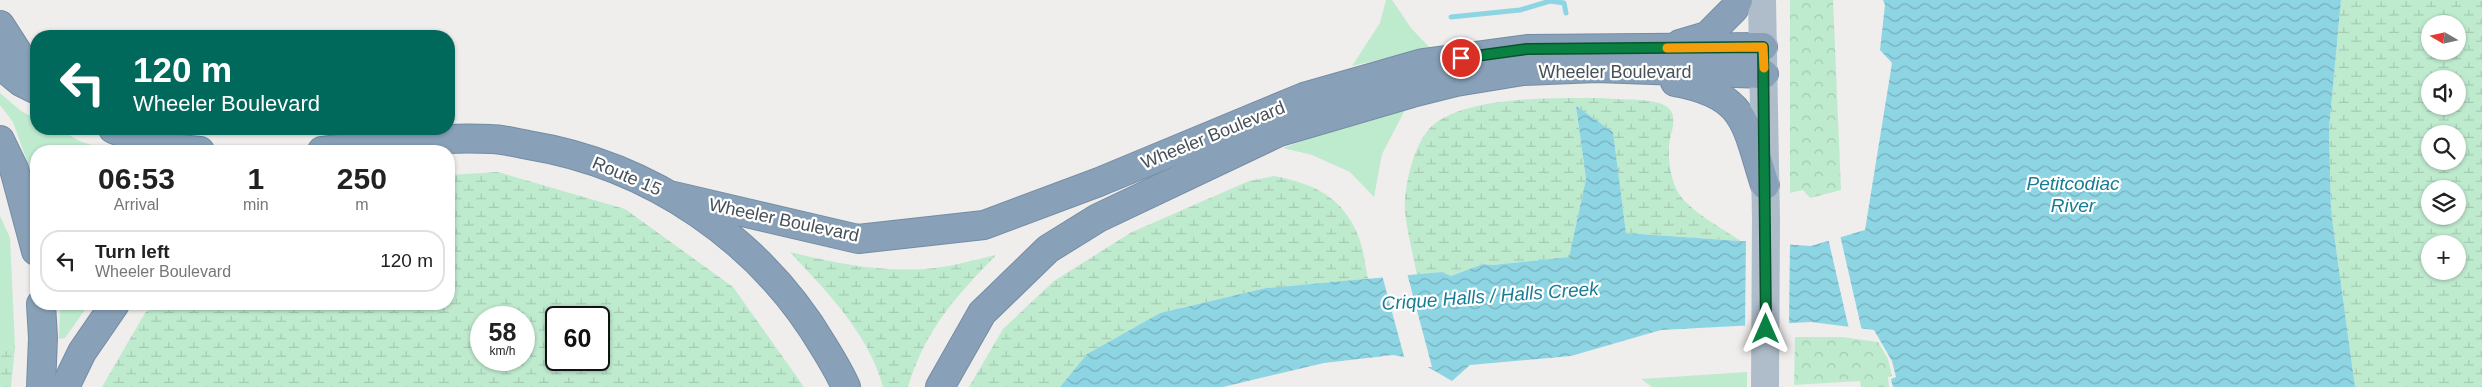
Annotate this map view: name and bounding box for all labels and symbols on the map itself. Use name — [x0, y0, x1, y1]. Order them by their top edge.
north arrow — [2421, 15, 2466, 60]
pin — [1440, 37, 1482, 79]
street label: Wheeler Boulevard — [1538, 62, 1692, 82]
street label: Wheeler Boulevard — [1138, 97, 1288, 173]
street label: Route 15 — [589, 153, 665, 199]
water label: Petitcodiac River — [2027, 173, 2120, 216]
street label: Wheeler Boulevard — [707, 194, 861, 246]
water label: Crique Halls / Halls Creek — [1381, 278, 1601, 314]
position arrow — [1739, 302, 1791, 354]
speed limit sign: 60 — [545, 306, 610, 371]

